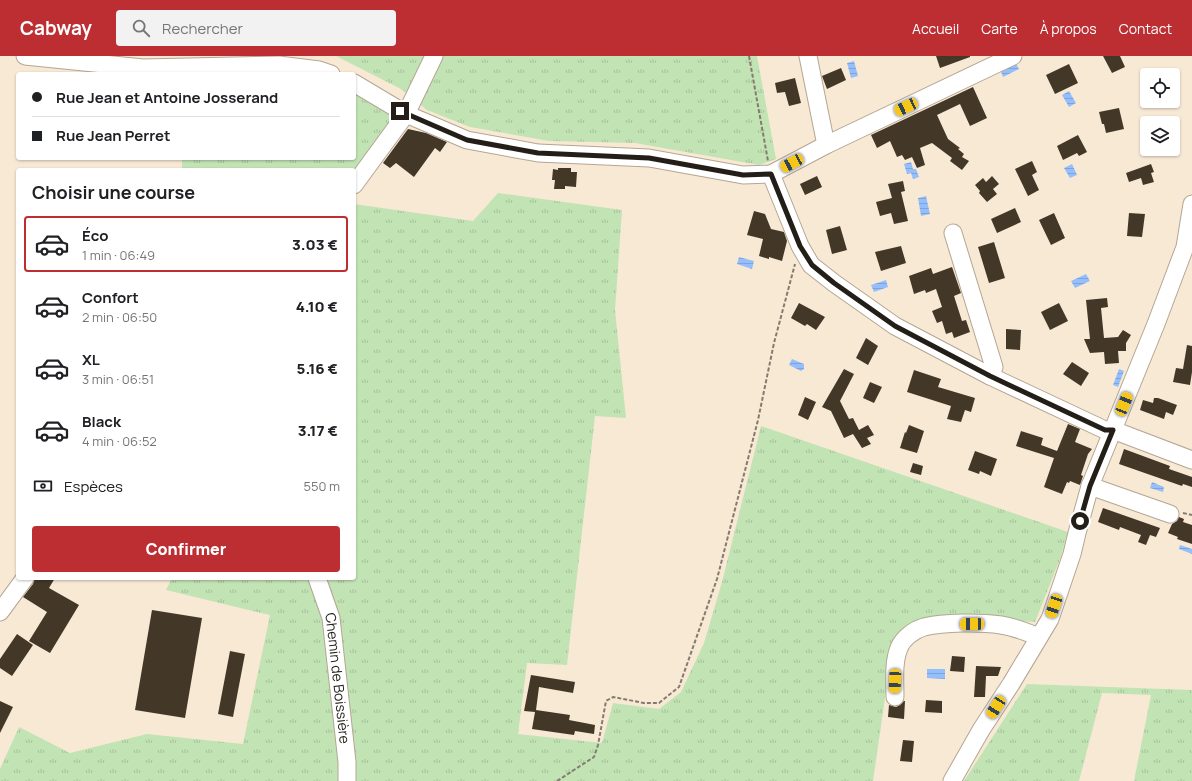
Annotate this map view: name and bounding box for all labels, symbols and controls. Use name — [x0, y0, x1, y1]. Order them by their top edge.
search box — [116, 10, 396, 46]
text: Cabway — [20, 15, 92, 41]
icon: search — [130, 17, 152, 39]
text: Rechercher — [162, 18, 243, 39]
text: Accueil — [912, 19, 959, 38]
text: Carte — [981, 19, 1018, 38]
text: À propos — [1040, 19, 1097, 38]
text: Contact — [1119, 19, 1172, 38]
map controls — [1140, 68, 1180, 156]
button: locate — [1140, 68, 1180, 108]
text: Rue Jean et Antoine Josserand — [56, 87, 278, 108]
car — [893, 96, 919, 118]
route end — [391, 102, 409, 120]
button: layers — [1140, 116, 1180, 156]
text: Rue Jean Perret — [56, 125, 171, 146]
car — [779, 152, 805, 174]
text: Choisir une course — [32, 180, 195, 204]
text: Éco — [82, 225, 108, 246]
icon: car — [34, 226, 70, 262]
text: 3.03 € — [292, 234, 338, 255]
text: 1 min · 06:49 — [82, 246, 155, 264]
text: Confort — [82, 287, 139, 308]
icon: car — [34, 288, 70, 324]
text: 4.10 € — [296, 296, 338, 317]
text: 2 min · 06:50 — [82, 308, 157, 326]
text: XL — [82, 349, 100, 370]
icon: car — [34, 350, 70, 386]
text: 5.16 € — [297, 358, 338, 379]
text: 3 min · 06:51 — [82, 370, 154, 388]
car — [1114, 391, 1134, 417]
text: Black — [82, 411, 121, 432]
icon: car — [34, 412, 70, 448]
text: 3.17 € — [298, 420, 338, 441]
text: 4 min · 06:52 — [82, 432, 157, 450]
icon: cash — [32, 475, 54, 497]
text: Espèces — [64, 476, 123, 497]
text: 550 m — [303, 477, 340, 495]
route start — [1071, 512, 1089, 530]
button: Confirmer — [32, 526, 340, 572]
car — [1044, 593, 1064, 619]
street label: Chemin de Boissière — [321, 610, 355, 745]
car — [960, 618, 984, 630]
car — [889, 669, 901, 693]
car — [984, 694, 1008, 720]

